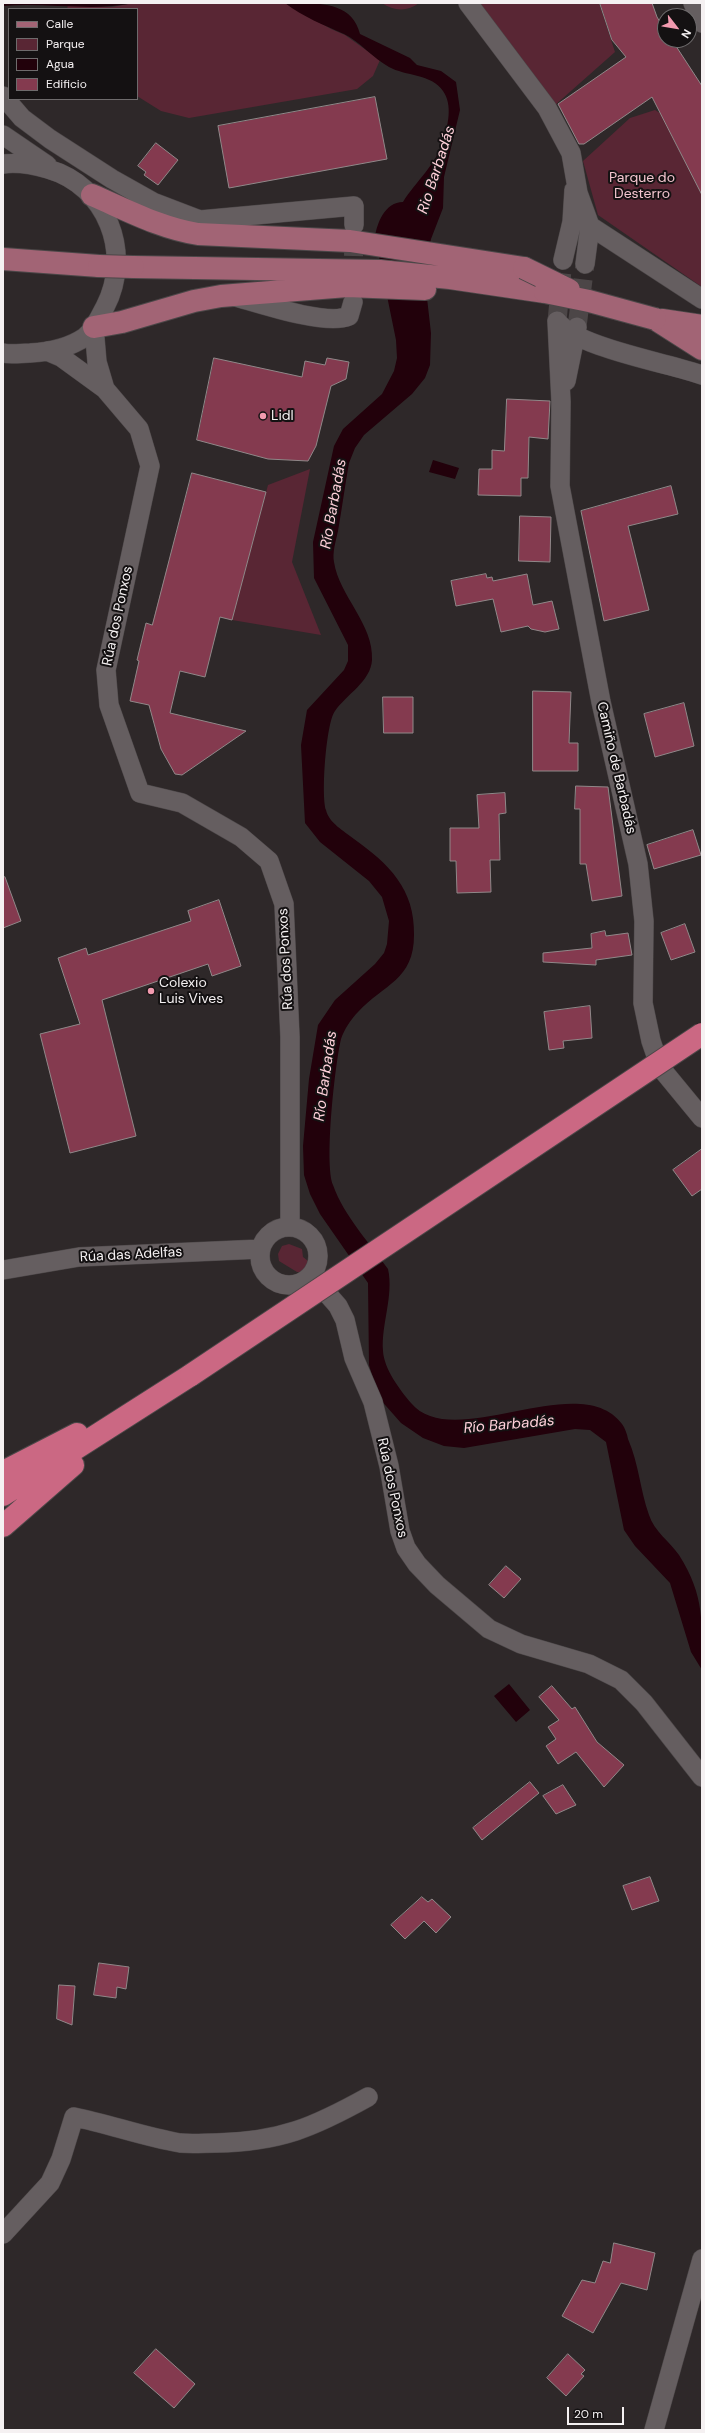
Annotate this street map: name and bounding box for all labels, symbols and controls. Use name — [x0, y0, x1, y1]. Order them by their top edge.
legend — [8, 8, 138, 100]
north arrow — [657, 8, 697, 48]
text: Calle — [46, 16, 73, 32]
text: N — [678, 27, 694, 41]
text: Parque — [46, 36, 85, 52]
text: Agua — [46, 56, 74, 72]
text: Edificio — [46, 76, 87, 92]
water label: Rio Barbadás — [414, 124, 460, 216]
park label: Parque do Desterro — [609, 170, 675, 202]
place label: Lidl — [271, 408, 294, 424]
marker: Lidl — [258, 411, 268, 421]
water label: Río Barbadás — [317, 458, 351, 550]
street label: Rúa dos Ponxos — [99, 565, 137, 667]
street label: Camiño de Barbadás — [593, 700, 639, 836]
street label: Rúa dos Ponxos — [275, 908, 297, 1010]
place label: Colexio Luis Vives — [159, 975, 223, 1008]
marker: Colexio Luis Vives — [146, 986, 156, 996]
water label: Río Barbadás — [311, 1030, 341, 1122]
street label: Rúa das Adelfas — [79, 1244, 183, 1266]
water label: Río Barbadás — [463, 1412, 555, 1438]
street label: Rúa dos Ponxos — [373, 1437, 411, 1539]
scale bar — [569, 2399, 626, 2425]
text: 20 m — [574, 2406, 603, 2422]

